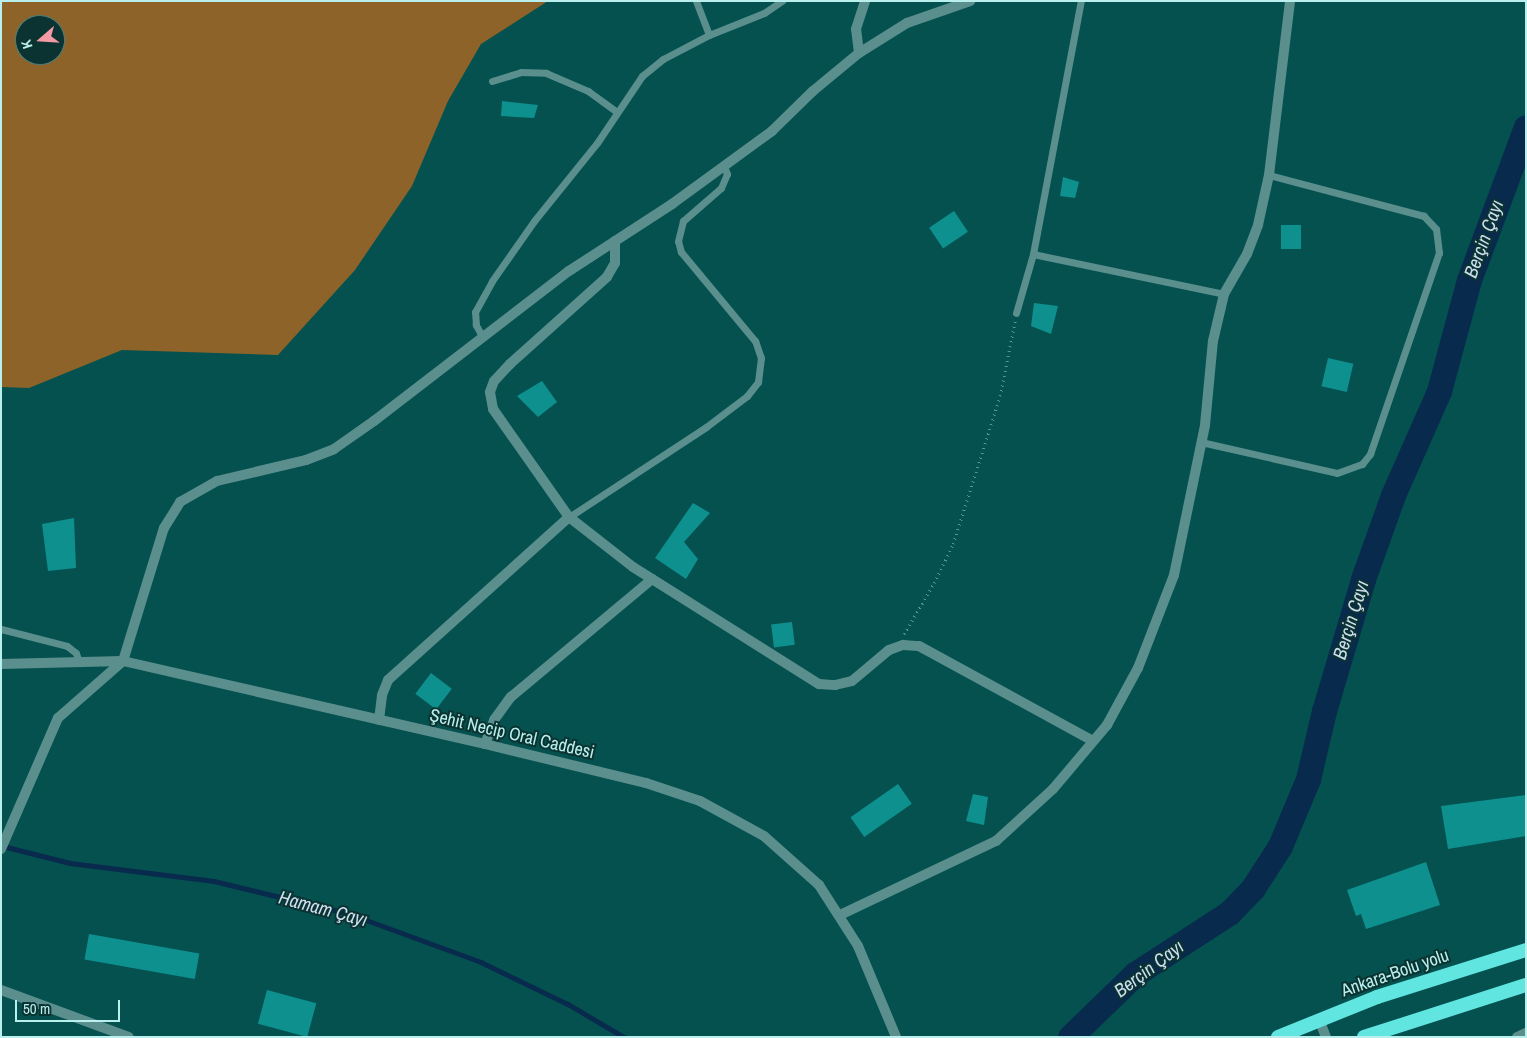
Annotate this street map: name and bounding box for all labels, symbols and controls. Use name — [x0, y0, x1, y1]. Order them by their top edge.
north arrow — [15, 15, 65, 65]
text: K — [17, 38, 37, 51]
water label: Berçin Çayı — [1459, 197, 1509, 281]
water label: Berçin Çayı — [1328, 578, 1374, 662]
street label: Şehit Necip Oral Caddesi — [428, 705, 596, 763]
water label: Hamam Çayı — [276, 886, 370, 932]
water label: Berçin Çayı — [1110, 935, 1188, 1003]
street label: Ankara-Bolu yolu — [1338, 944, 1452, 1002]
scale bar — [18, 990, 122, 1022]
text: 50 m — [23, 998, 50, 1019]

